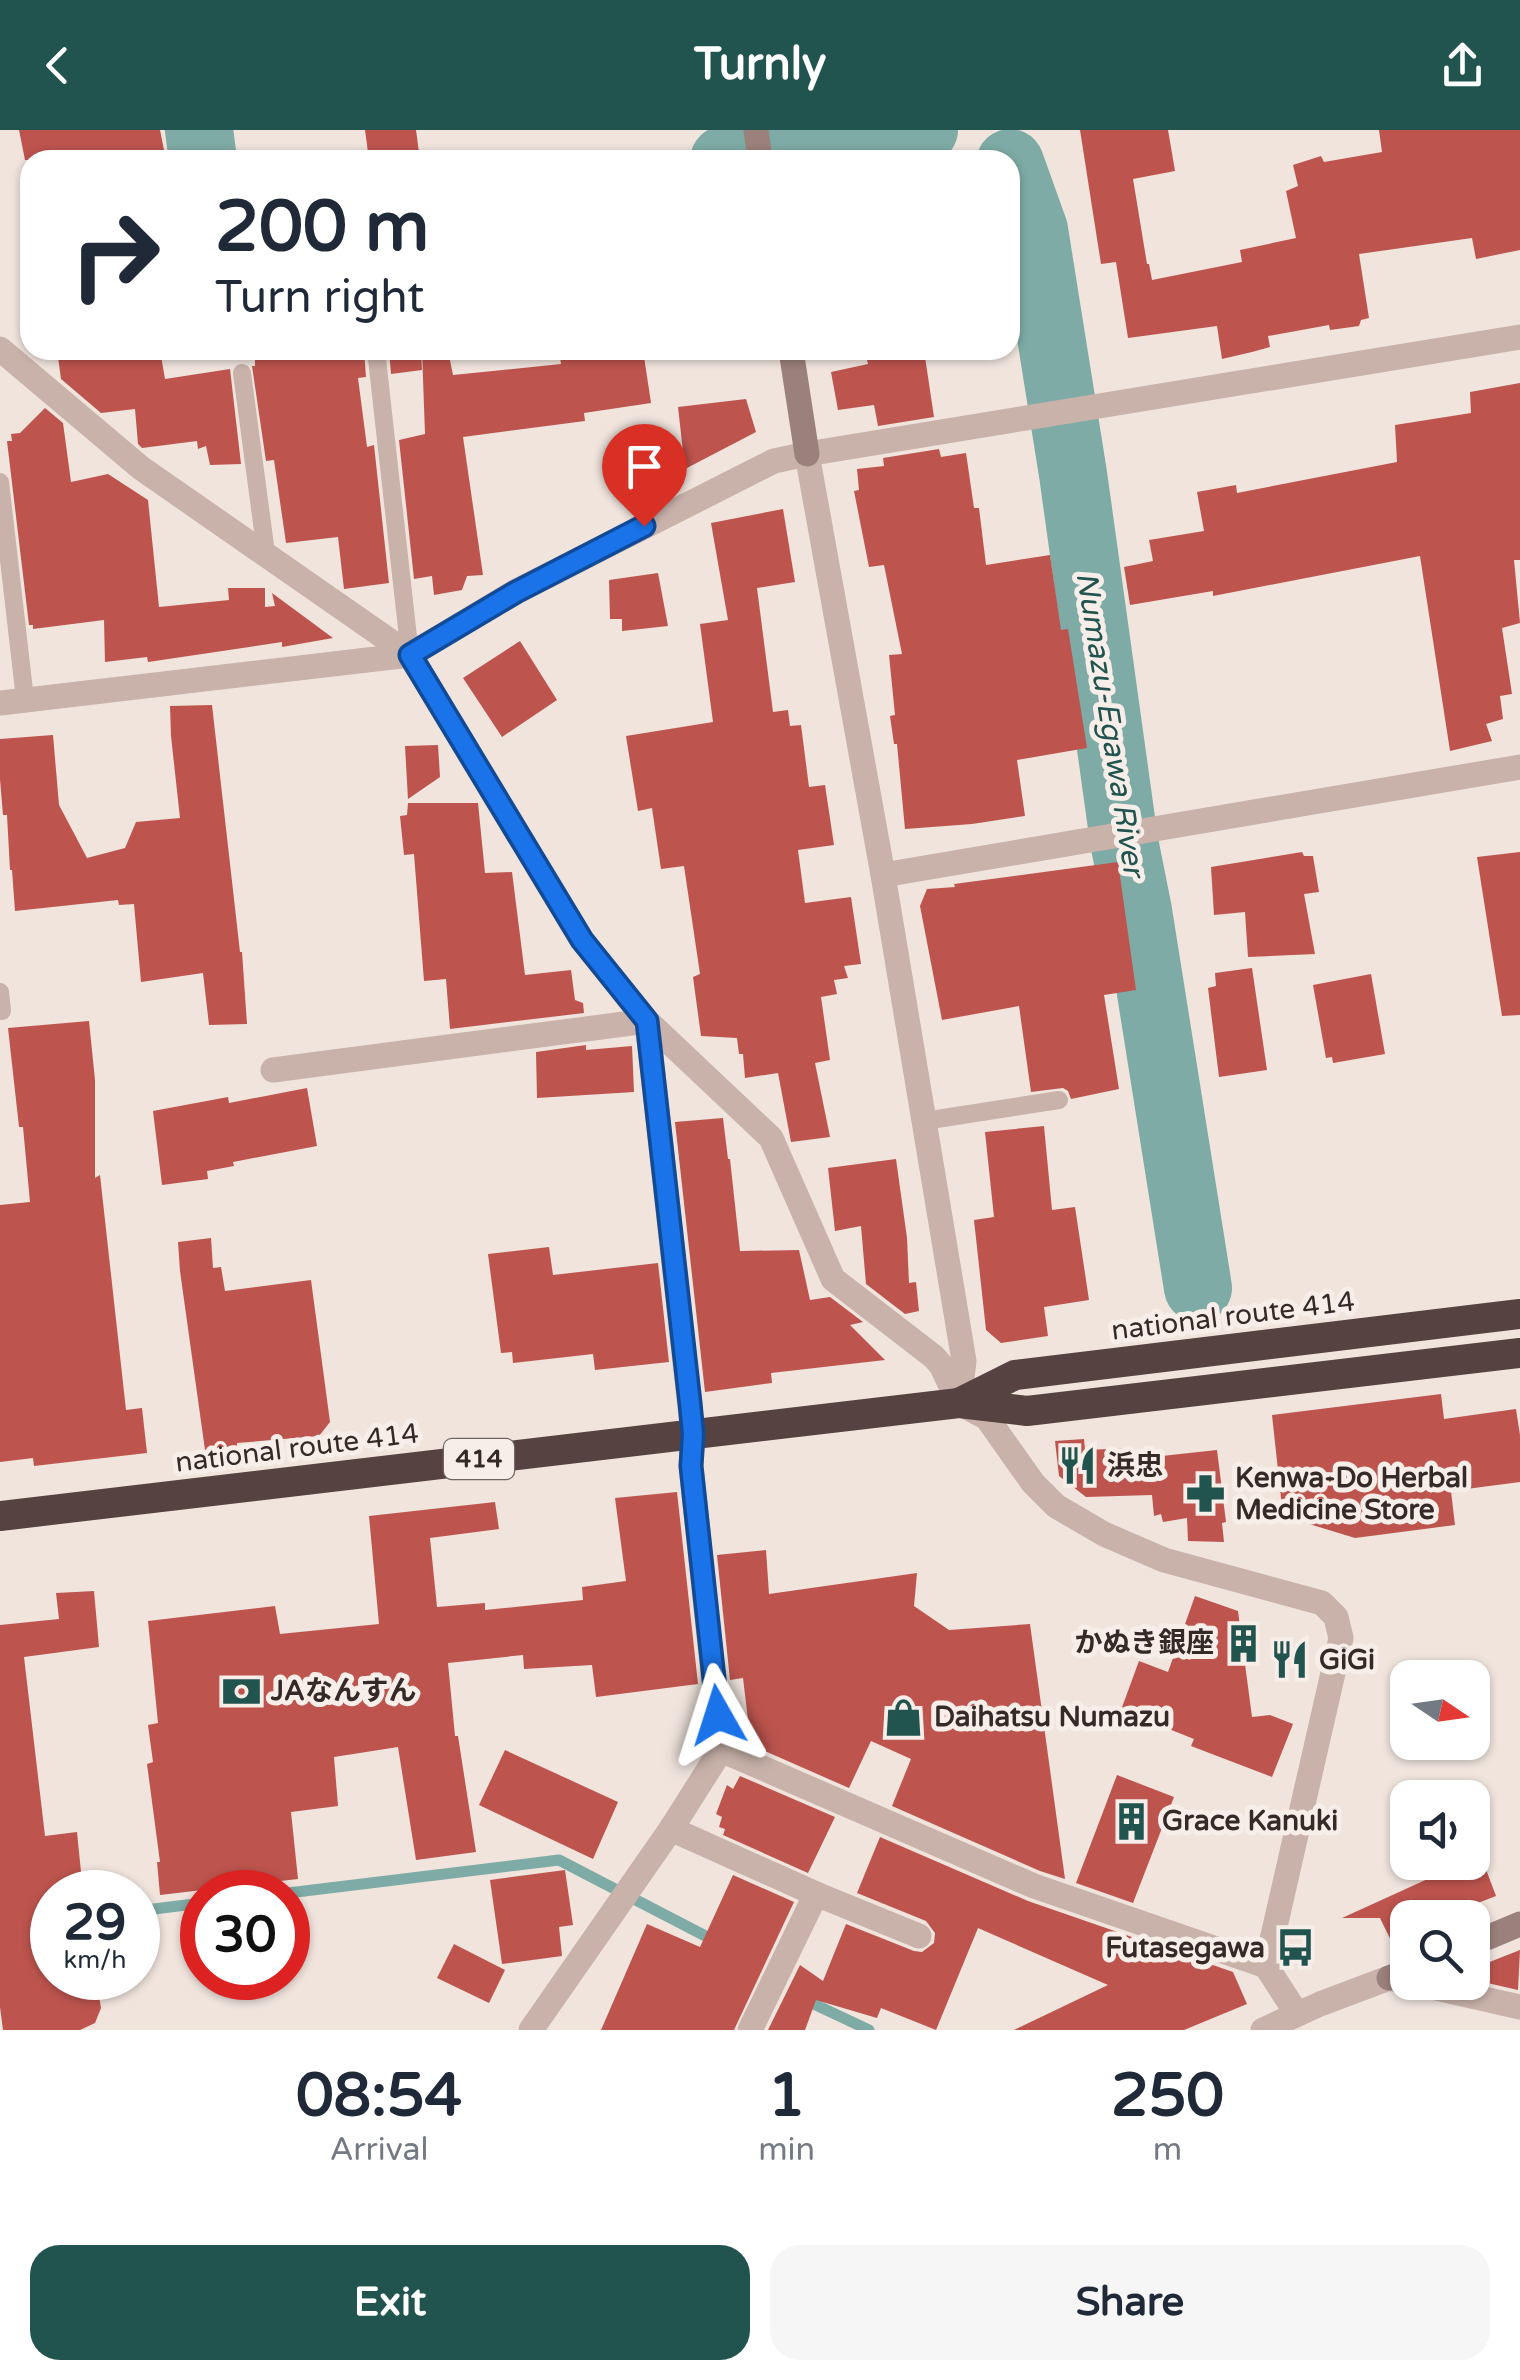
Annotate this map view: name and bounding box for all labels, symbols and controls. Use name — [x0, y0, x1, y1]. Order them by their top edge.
icon: back — [30, 38, 85, 93]
text: Turnly — [694, 38, 826, 92]
icon: share — [1435, 38, 1490, 93]
text: 200 m — [215, 186, 429, 270]
icon: right — [50, 190, 180, 320]
text: Turn right — [215, 271, 424, 325]
pin — [602, 424, 687, 527]
icon: arrive — [617, 439, 672, 494]
water label: Numazu-Egawa River — [1068, 569, 1153, 882]
street label: national route 414 — [1109, 1284, 1357, 1348]
street label: national route 414 — [173, 1416, 421, 1480]
road number: 414 — [444, 1439, 514, 1479]
restaurant icon: 浜忠 — [1056, 1445, 1098, 1487]
place label: 浜忠 — [1107, 1449, 1163, 1483]
place label: Kenwa-Do Herbal Medicine Store — [1235, 1461, 1468, 1527]
pharmacy icon: Kenwa-Do Herbal Medicine Store — [1184, 1473, 1226, 1515]
building icon: かぬき銀座 — [1223, 1622, 1265, 1664]
place label: かぬき銀座 — [1075, 1626, 1214, 1660]
restaurant icon: GiGi — [1268, 1639, 1310, 1681]
place label: GiGi — [1319, 1643, 1375, 1677]
north arrow — [1390, 1660, 1490, 1760]
map controls — [1390, 1660, 1490, 2000]
position arrow — [666, 1663, 770, 1767]
bank icon: JAなんすん — [220, 1670, 262, 1712]
place label: JAなんすん — [270, 1674, 416, 1708]
shop icon: Daihatsu Numazu — [883, 1696, 925, 1738]
place label: Daihatsu Numazu — [934, 1700, 1170, 1734]
button: sound — [1390, 1780, 1490, 1880]
building icon: Grace Kanuki — [1111, 1800, 1153, 1842]
place label: Grace Kanuki — [1162, 1804, 1338, 1838]
speed limit sign: 30 — [180, 1870, 310, 2000]
text: 29 — [64, 1893, 126, 1953]
button: search — [1390, 1900, 1490, 2000]
bus stop icon: Futasegawa — [1274, 1927, 1316, 1969]
place label: Futasegawa — [1105, 1931, 1265, 1965]
text: km/h — [64, 1945, 126, 1975]
text: 08:54 — [296, 2060, 462, 2132]
text: 1 — [768, 2060, 805, 2132]
text: 250 — [1111, 2060, 1224, 2132]
text: Arrival — [330, 2131, 429, 2169]
text: min — [758, 2131, 815, 2169]
text: m — [1153, 2131, 1182, 2169]
button: Exit — [30, 2245, 750, 2360]
button: Share — [770, 2245, 1490, 2360]

